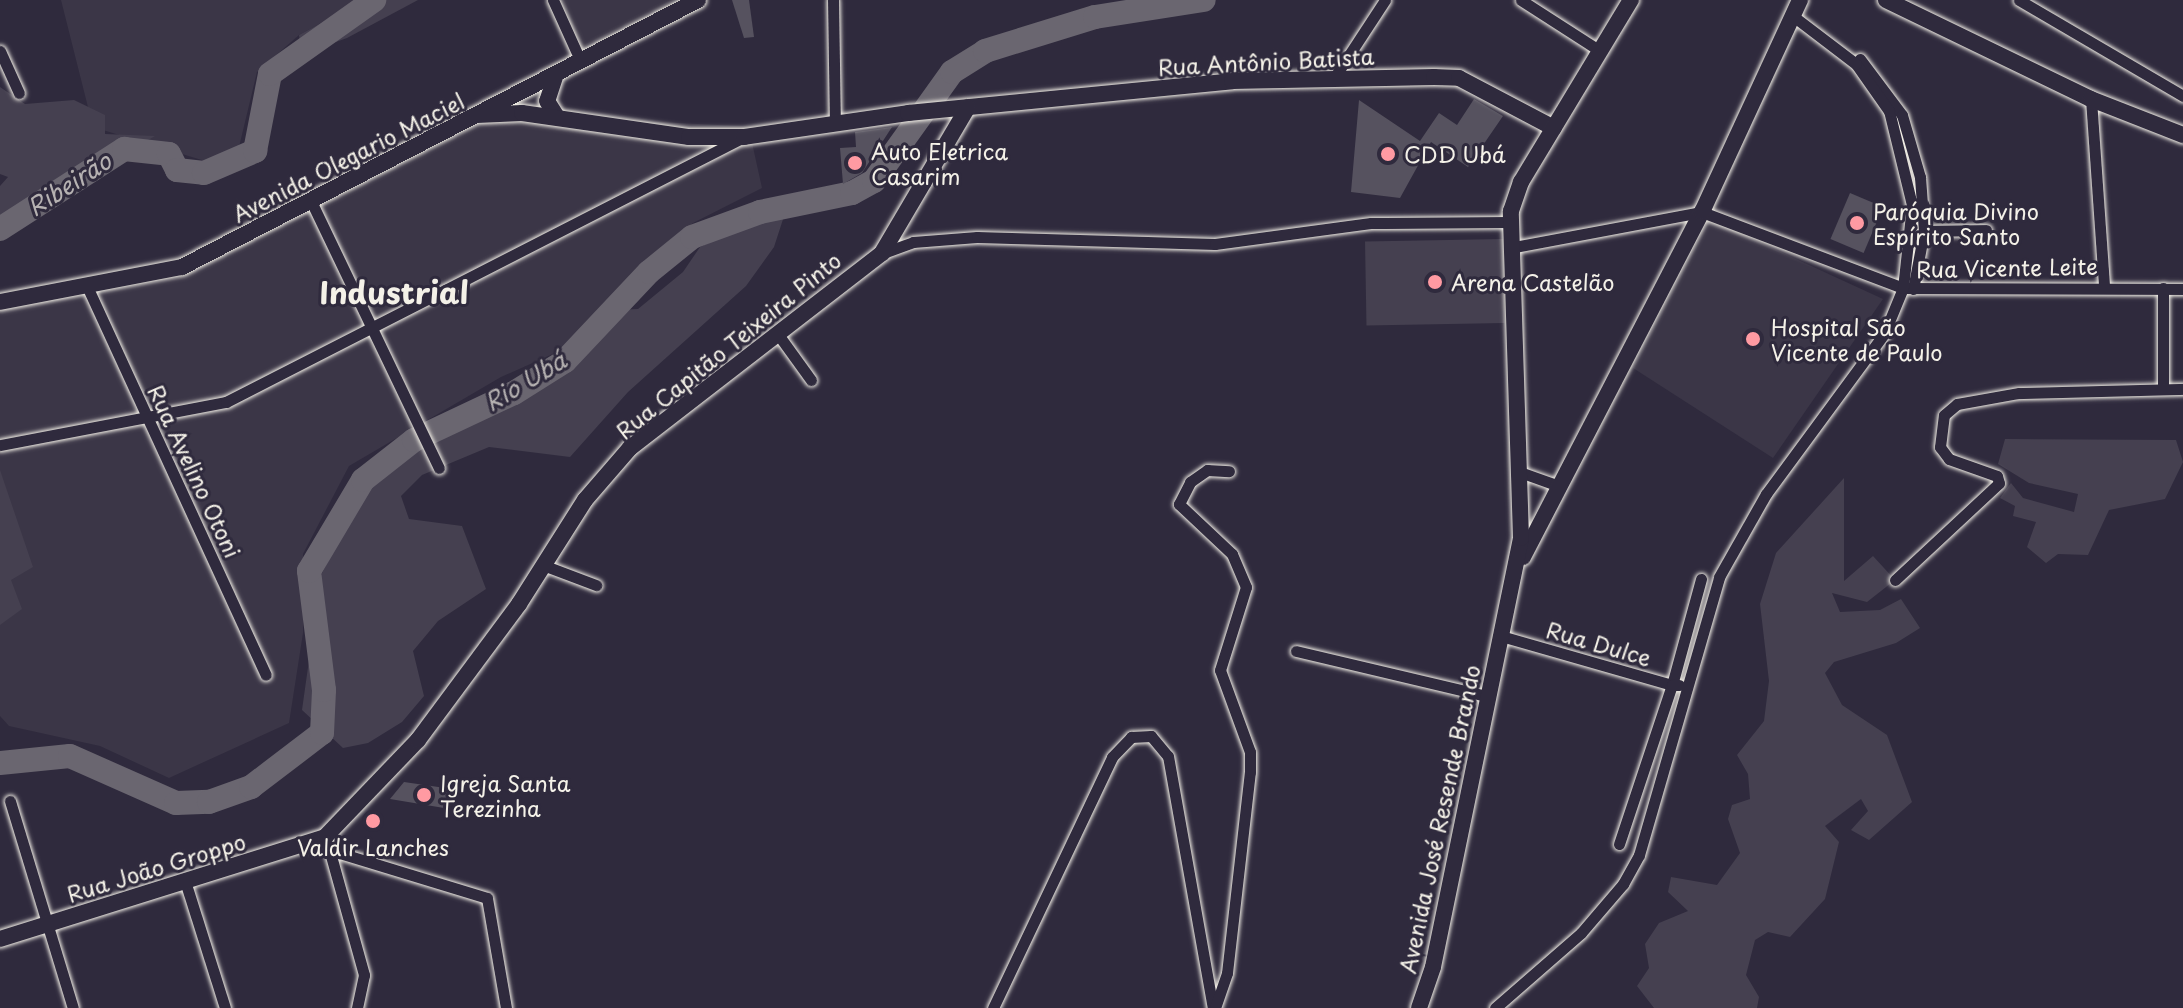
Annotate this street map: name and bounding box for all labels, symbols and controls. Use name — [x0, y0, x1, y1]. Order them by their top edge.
street label: Rua Antônio Batista — [1157, 42, 1375, 80]
street label: Avenida Olegario Maciel — [228, 87, 468, 227]
place label: Auto Eletrica Casarim — [871, 137, 1010, 188]
place label: CDD Ubá — [1404, 141, 1507, 167]
marker: CDD Ubá — [1379, 145, 1397, 163]
water label: Ribeirão — [22, 146, 116, 222]
marker: Auto Eletrica Casarim — [846, 154, 864, 172]
place label: Paróquia Divino Espírito Santo — [1873, 197, 2038, 248]
marker: Paróquia Divino Espírito Santo — [1848, 214, 1866, 232]
street label: Rua Capitão Teixeira Pinto — [610, 246, 846, 444]
street label: Rua Vicente Leite — [1914, 252, 2100, 282]
place label: Arena Castelão — [1451, 269, 1614, 295]
marker: Arena Castelão — [1426, 273, 1444, 291]
district label: Industrial — [319, 274, 469, 310]
place label: Hospital São Vicente de Paulo — [1771, 313, 1944, 364]
marker: Hospital São Vicente de Paulo — [1742, 328, 1764, 350]
water label: Rio Ubá — [478, 345, 572, 417]
street label: Rua Avelino Otoni — [143, 380, 247, 562]
street label: Rua Dulce — [1543, 615, 1655, 671]
street label: Avenida José Resende Brando — [1393, 662, 1485, 976]
place label: Igreja Santa Terezinha — [440, 769, 570, 820]
marker: Igreja Santa Terezinha — [415, 786, 433, 804]
marker: Valdir Lanches — [364, 812, 382, 830]
street label: Rua João Groppo — [63, 827, 249, 907]
place label: Valdir Lanches — [297, 834, 449, 860]

